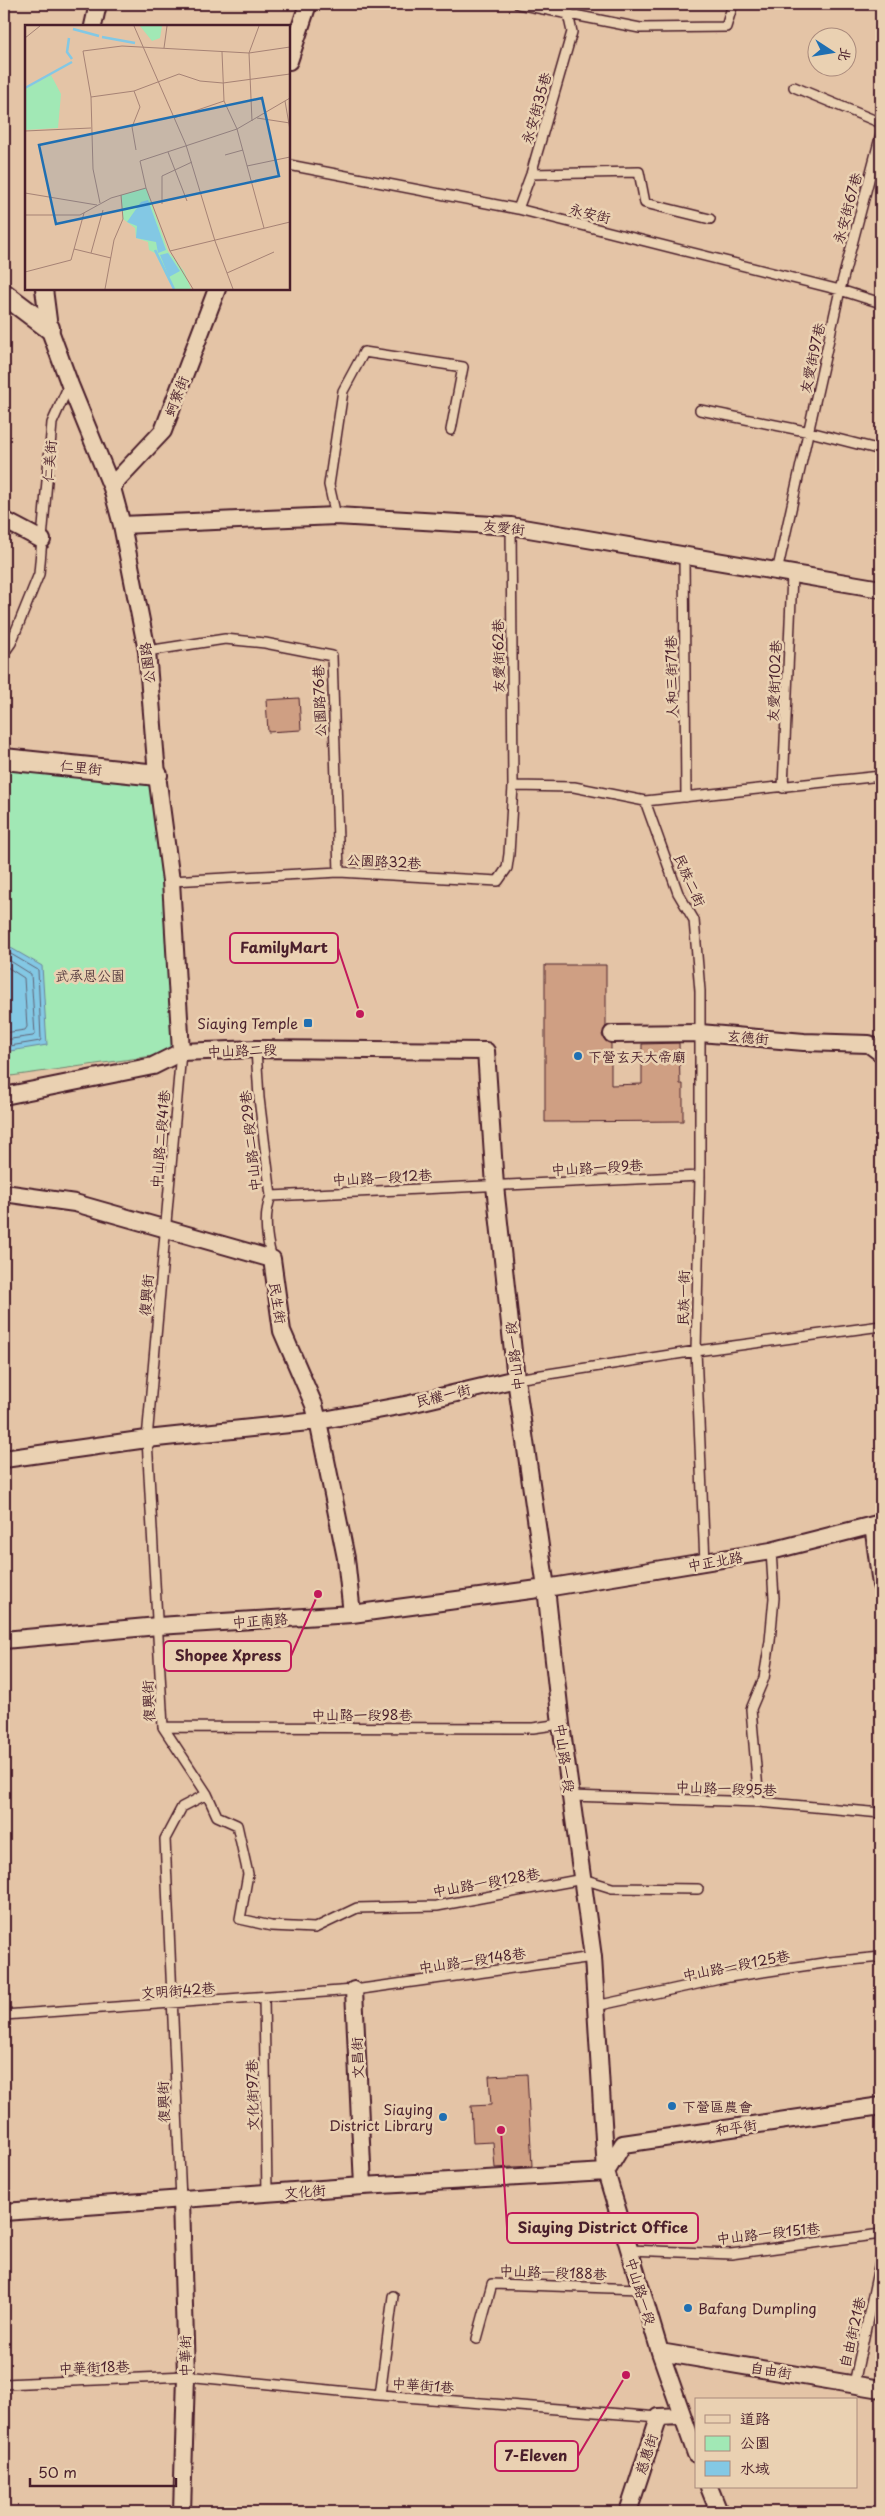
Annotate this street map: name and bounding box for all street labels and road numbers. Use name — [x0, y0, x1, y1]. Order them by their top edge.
street label: 永安街35巷 — [516, 69, 557, 146]
street label: 永安街67巷 — [827, 169, 867, 246]
street label: 永安街 — [567, 198, 613, 228]
street label: 友愛街97巷 — [794, 320, 830, 395]
street label: 蚵寮街 — [159, 373, 193, 419]
street label: 仁美街 — [37, 439, 61, 483]
street label: 友愛街 — [482, 514, 526, 540]
street label: 友愛街62巷 — [487, 618, 509, 693]
street label: 人和三街71巷 — [660, 634, 682, 719]
street label: 友愛街102巷 — [762, 639, 786, 722]
street label: 公園路 — [134, 641, 160, 685]
street label: 公園路76巷 — [307, 663, 331, 738]
street label: 仁里街 — [59, 754, 103, 780]
street label: 公園路32巷 — [346, 849, 423, 873]
street label: 民族二街 — [669, 850, 711, 910]
street label: 玄德街 — [726, 1025, 770, 1049]
street label: 中山路二段 — [207, 1038, 277, 1062]
street label: 中山路二段41巷 — [145, 1088, 175, 1189]
street label: 中山路二段29巷 — [234, 1088, 266, 1193]
street label: 中山路一段9巷 — [550, 1154, 645, 1180]
street label: 中山路一段12巷 — [331, 1164, 434, 1190]
street label: 民族一街 — [672, 1270, 694, 1326]
street label: 復興街 — [134, 1273, 158, 1317]
street label: 民生街 — [264, 1281, 292, 1325]
street label: 中山路一段 — [499, 1320, 529, 1392]
street label: 民權一街 — [413, 1378, 473, 1412]
street label: 中正北路 — [686, 1546, 744, 1576]
street label: 中正南路 — [231, 1608, 289, 1632]
street label: 復興街 — [136, 1679, 160, 1723]
street label: 中山路一段98巷 — [312, 1704, 413, 1725]
street label: 中山路一段 — [550, 1722, 580, 1794]
street label: 中山路一段95巷 — [675, 1776, 778, 1800]
street label: 中山路一段128巷 — [431, 1862, 542, 1902]
street label: 中山路一段148巷 — [417, 1942, 528, 1978]
street label: 中山路一段125巷 — [681, 1944, 792, 1986]
street label: 文明街42巷 — [140, 1977, 217, 2003]
street label: 文昌街 — [346, 2037, 368, 2079]
street label: 文化街97巷 — [241, 2058, 263, 2131]
street label: 復興街 — [152, 2081, 174, 2123]
street label: 和平街 — [714, 2114, 758, 2140]
street label: 文化街 — [283, 2179, 327, 2203]
street label: 中山路一段151巷 — [715, 2217, 822, 2249]
street label: 中山路一段 — [621, 2254, 661, 2328]
street label: 中山路一段188巷 — [499, 2260, 608, 2284]
street label: 自由街21巷 — [834, 2293, 871, 2370]
street label: 中華街 — [174, 2335, 196, 2377]
street label: 中華街18巷 — [58, 2355, 131, 2379]
street label: 自由街 — [749, 2356, 793, 2384]
street label: 中華街1巷 — [391, 2372, 456, 2398]
street label: 慈惠街 — [630, 2431, 662, 2477]

